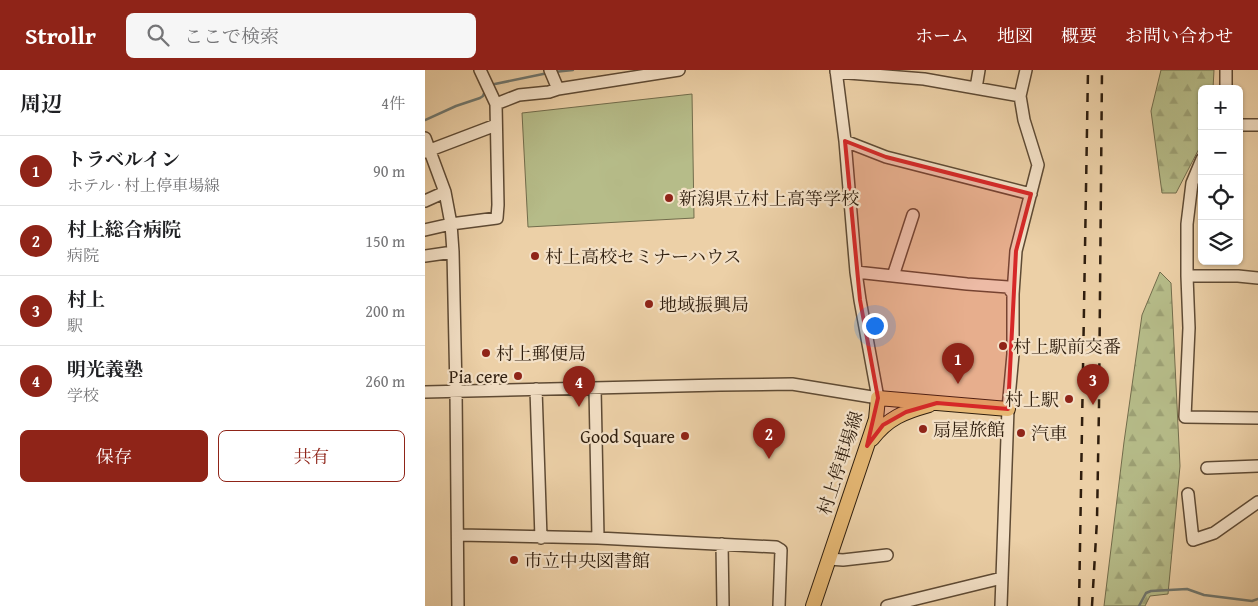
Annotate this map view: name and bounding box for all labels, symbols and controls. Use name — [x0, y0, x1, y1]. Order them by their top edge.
search box — [126, 13, 476, 58]
text: Strollr — [25, 18, 96, 53]
icon: search — [144, 21, 172, 49]
text: ここで検索 — [184, 22, 279, 50]
text: ホーム — [915, 22, 969, 49]
text: 地図 — [997, 22, 1033, 49]
text: 概要 — [1061, 22, 1097, 49]
text: お問い合わせ — [1125, 22, 1233, 49]
map controls — [1198, 85, 1243, 265]
button: + — [1198, 85, 1243, 130]
text: 周辺 — [20, 88, 62, 119]
text: 4件 — [381, 91, 405, 115]
button: − — [1198, 130, 1243, 175]
text: トラベルイン — [67, 145, 180, 173]
text: 1 — [32, 159, 40, 183]
text: 90 m — [373, 159, 405, 183]
text: ホテル · 村上停車場線 — [67, 173, 220, 197]
button: locate — [1198, 175, 1243, 220]
place label: 新潟県立村上高等学校 — [679, 185, 859, 212]
marker: 新潟県立村上高等学校 — [663, 192, 675, 204]
text: 村上総合病院 — [67, 215, 181, 243]
button: layers — [1198, 220, 1243, 265]
text: 2 — [32, 229, 40, 253]
text: 150 m — [365, 229, 405, 253]
text: 病院 — [67, 243, 99, 267]
place label: 村上高校セミナーハウス — [545, 243, 742, 270]
marker: 村上高校セミナーハウス — [529, 250, 541, 262]
text: 村上 — [67, 285, 105, 313]
place label: 地域振興局 — [659, 291, 749, 318]
marker: 地域振興局 — [643, 298, 655, 310]
text: 3 — [32, 299, 40, 323]
text: 200 m — [365, 299, 405, 323]
text: 駅 — [67, 313, 83, 337]
your location — [862, 313, 888, 339]
place label: 村上駅前交番 — [1013, 333, 1121, 360]
place label: 村上郵便局 — [496, 340, 586, 367]
marker: 村上駅前交番 — [997, 340, 1009, 352]
pin: 1 — [942, 343, 974, 384]
marker: 村上郵便局 — [480, 347, 492, 359]
text: 明光義塾 — [67, 355, 143, 383]
place label: Pia cere — [449, 363, 508, 390]
pin: 3 — [1077, 364, 1109, 405]
pin: 4 — [563, 366, 595, 407]
text: 4 — [32, 369, 40, 393]
text: 260 m — [365, 369, 405, 393]
marker: Pia cere — [512, 370, 524, 382]
text: 学校 — [67, 383, 99, 407]
place label: 村上駅 — [1005, 386, 1059, 413]
marker: 村上駅 — [1063, 393, 1075, 405]
street label: 村上停車場線 — [810, 407, 870, 519]
place label: 扇屋旅館 — [933, 416, 1005, 443]
pin: 2 — [753, 418, 785, 459]
place label: 汽車 — [1031, 420, 1067, 447]
place label: Good Square — [580, 423, 675, 450]
marker: 扇屋旅館 — [917, 423, 929, 435]
marker: 汽車 — [1015, 427, 1027, 439]
button: 保存 — [20, 430, 208, 482]
button: 共有 — [218, 430, 405, 482]
marker: Good Square — [679, 430, 691, 442]
place label: 市立中央図書館 — [524, 547, 650, 574]
marker: 市立中央図書館 — [508, 554, 520, 566]

